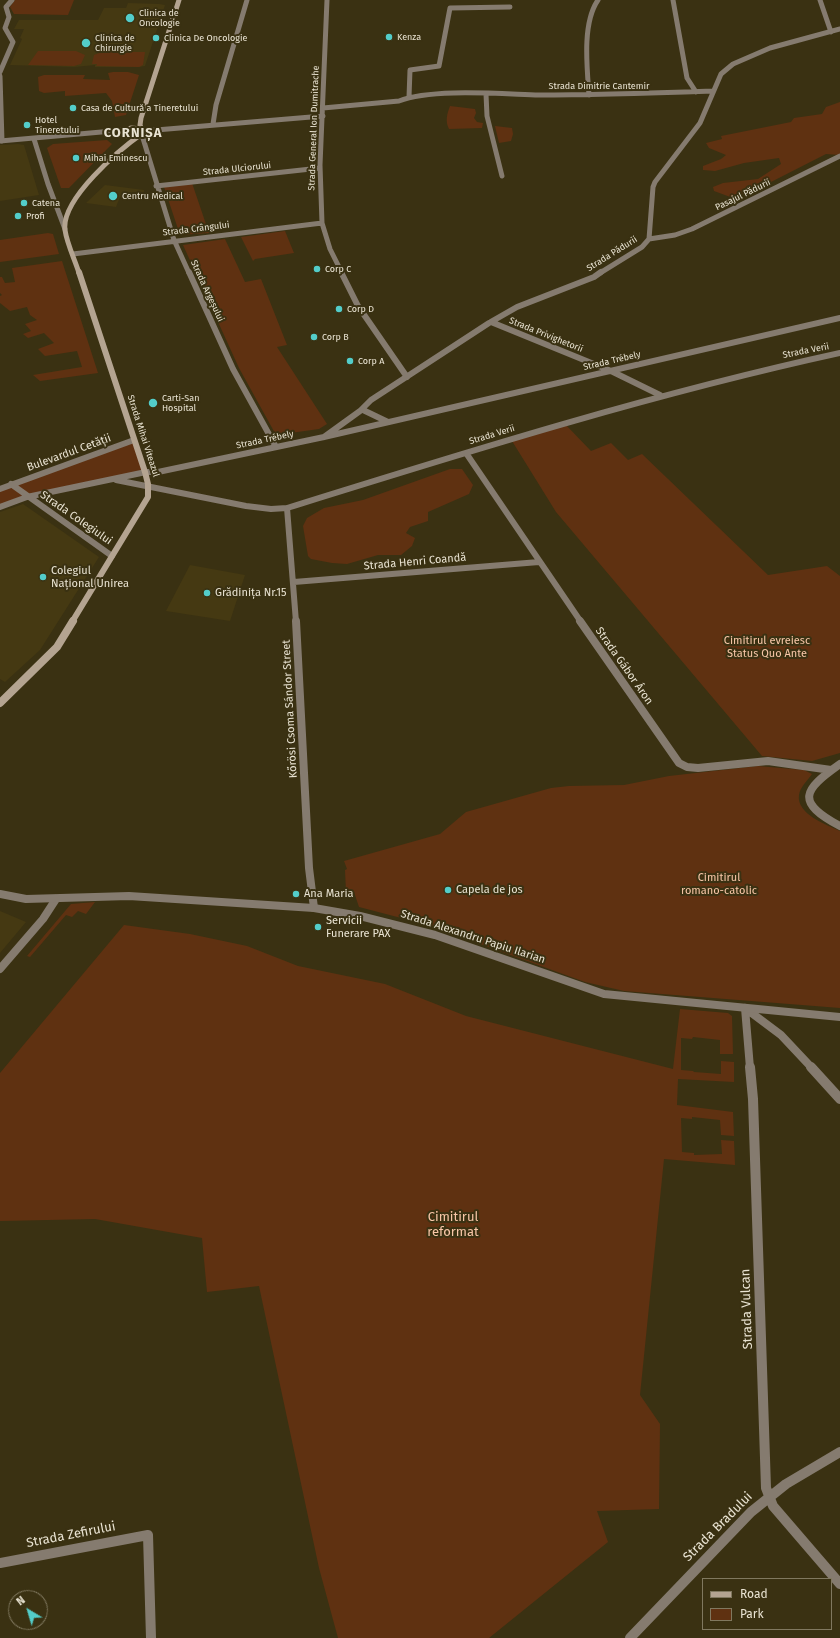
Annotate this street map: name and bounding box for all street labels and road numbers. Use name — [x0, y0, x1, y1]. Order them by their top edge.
street label: Strada General Ion Dumitrache — [306, 65, 322, 191]
street label: Strada Dimitrie Cantemir — [549, 81, 649, 91]
street label: Strada Ulciorului — [202, 160, 272, 178]
street label: Pasajul Pădurii — [714, 177, 772, 213]
street label: Strada Crângului — [162, 220, 230, 238]
street label: Strada Pădurii — [585, 234, 639, 274]
street label: Strada Argeșului — [188, 259, 226, 323]
street label: Strada Privighetorii — [508, 315, 584, 355]
street label: Strada Verii — [782, 341, 830, 361]
street label: Strada Trébely — [582, 349, 642, 373]
street label: Strada Mihai Viteazul — [125, 394, 161, 478]
street label: Strada Verii — [468, 423, 516, 447]
street label: Strada Trébely — [235, 429, 295, 451]
street label: Bulevardul Cetății — [25, 432, 113, 474]
street label: Strada Colegiului — [37, 488, 115, 548]
street label: Strada Henri Coandă — [363, 551, 467, 573]
street label: Strada Gábor Áron — [592, 625, 656, 707]
street label: Kőrösi Csoma Sándor Street — [280, 639, 300, 779]
street label: Strada Alexandru Papiu Ilarian — [399, 907, 547, 967]
street label: Strada Vulcan — [738, 1268, 756, 1350]
street label: Strada Bradului — [680, 1489, 756, 1565]
street label: Strada Zefirului — [25, 1519, 117, 1551]

